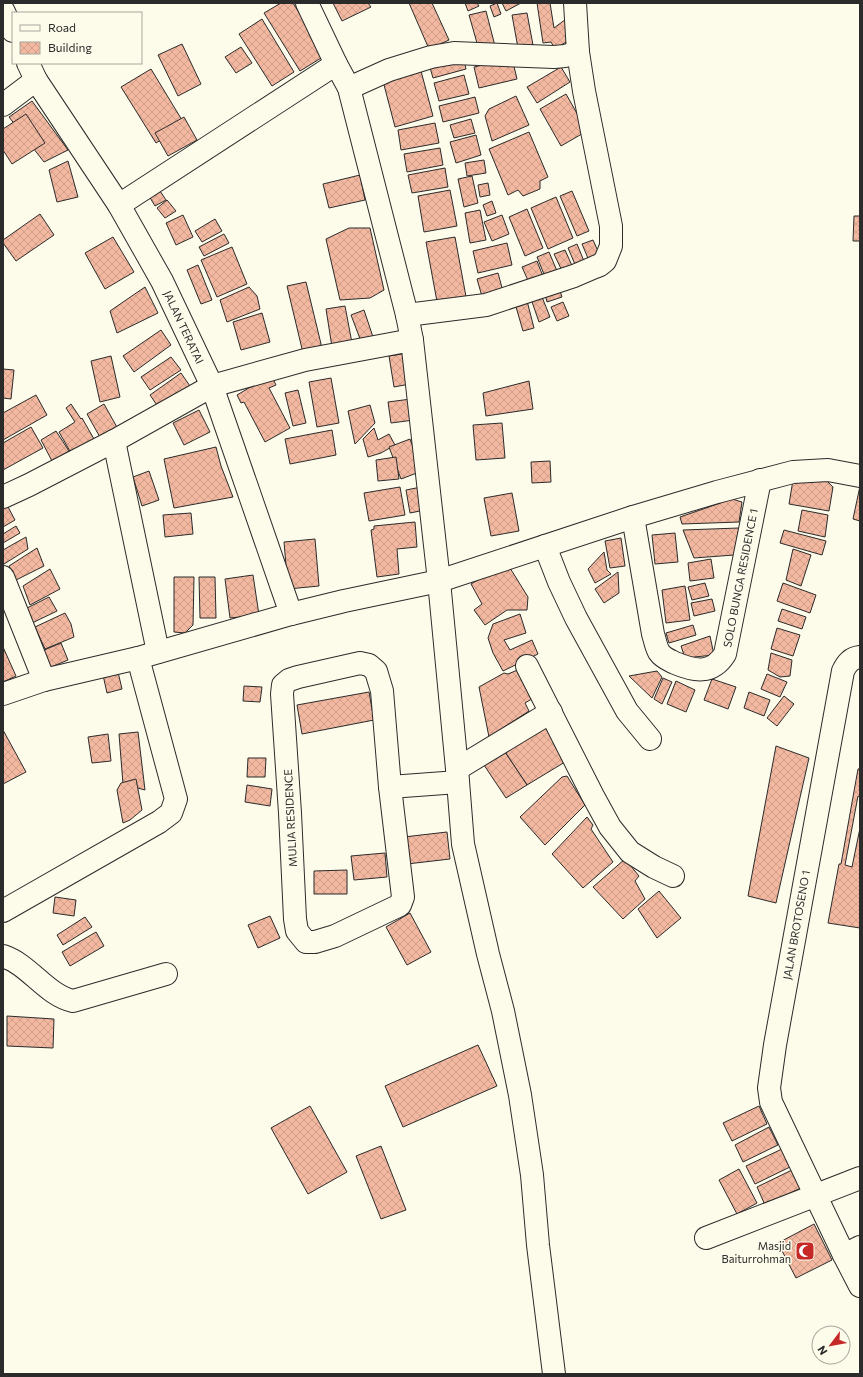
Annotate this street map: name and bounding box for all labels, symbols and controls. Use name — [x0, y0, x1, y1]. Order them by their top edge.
legend — [12, 12, 142, 64]
text: Road — [48, 20, 76, 34]
text: Building — [48, 40, 92, 54]
street label: JALAN TERATAI — [160, 288, 207, 366]
street label: SOLO BUNGA RESIDENCE 1 — [720, 508, 760, 648]
street label: MULIA RESIDENCE — [281, 769, 299, 867]
street label: JALAN BROTOSENO 1 — [780, 869, 813, 981]
place label: Masjid Baiturrohman — [722, 1239, 791, 1265]
mosque icon: Masjid Baiturrohman — [794, 1240, 816, 1262]
north arrow — [811, 1325, 851, 1365]
text: N — [814, 1344, 830, 1358]

